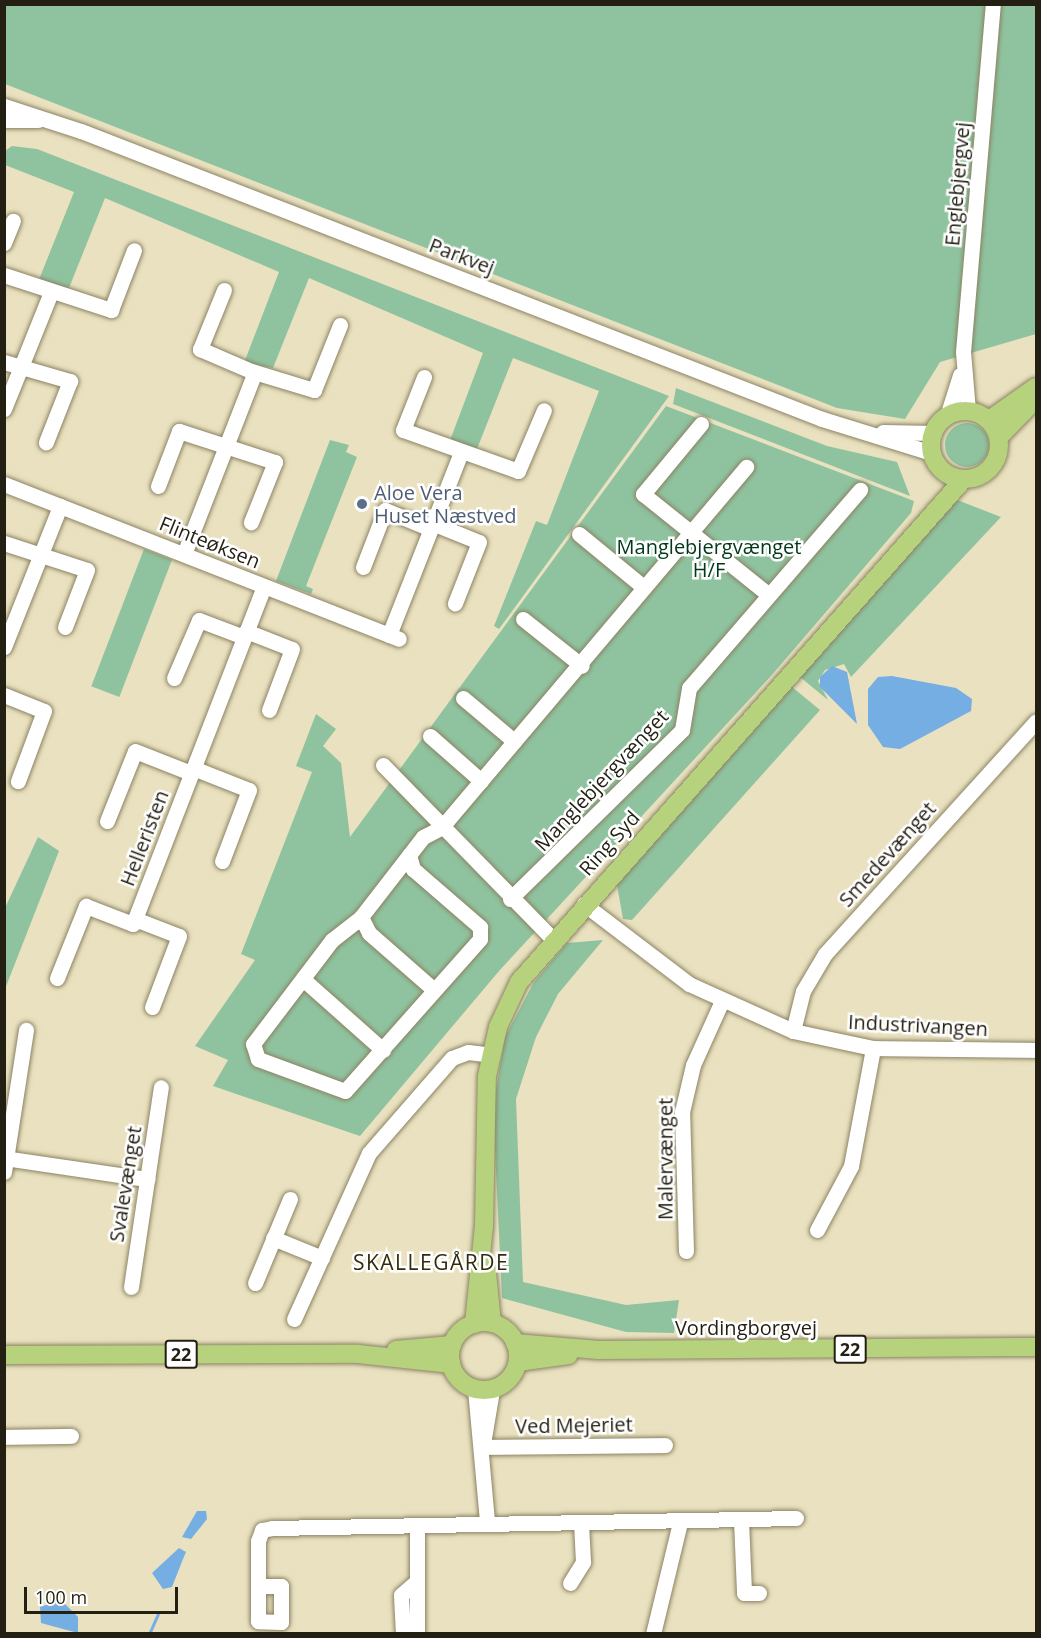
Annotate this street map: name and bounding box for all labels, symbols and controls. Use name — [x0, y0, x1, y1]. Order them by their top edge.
street label: Englebjergvej — [940, 121, 974, 247]
street label: Parkvej — [426, 233, 498, 279]
place label: Aloe Vera Huset Næstved — [374, 480, 517, 527]
marker: Aloe Vera Huset Næstved — [355, 497, 369, 511]
street label: Flinteøksen — [156, 511, 264, 573]
park label: Manglebjergvænget H/F — [617, 534, 801, 581]
street label: Manglebjergvænget — [529, 704, 673, 856]
street label: Helleristen — [115, 787, 173, 889]
street label: Smedevænget — [834, 797, 940, 911]
street label: Ring Syd — [574, 806, 644, 880]
street label: Industrivangen — [847, 1009, 989, 1041]
street label: Malervænget — [653, 1098, 677, 1220]
street label: Svalevænget — [104, 1124, 146, 1244]
district label: SKALLEGÅRDE — [353, 1249, 509, 1275]
street label: Vordingborgvej — [675, 1315, 817, 1339]
road number: 22 — [834, 1334, 866, 1364]
road number: 22 — [164, 1339, 198, 1369]
street label: Ved Mejeriet — [515, 1412, 633, 1438]
scale bar — [27, 1575, 182, 1613]
text: 100 m — [35, 1585, 87, 1609]

